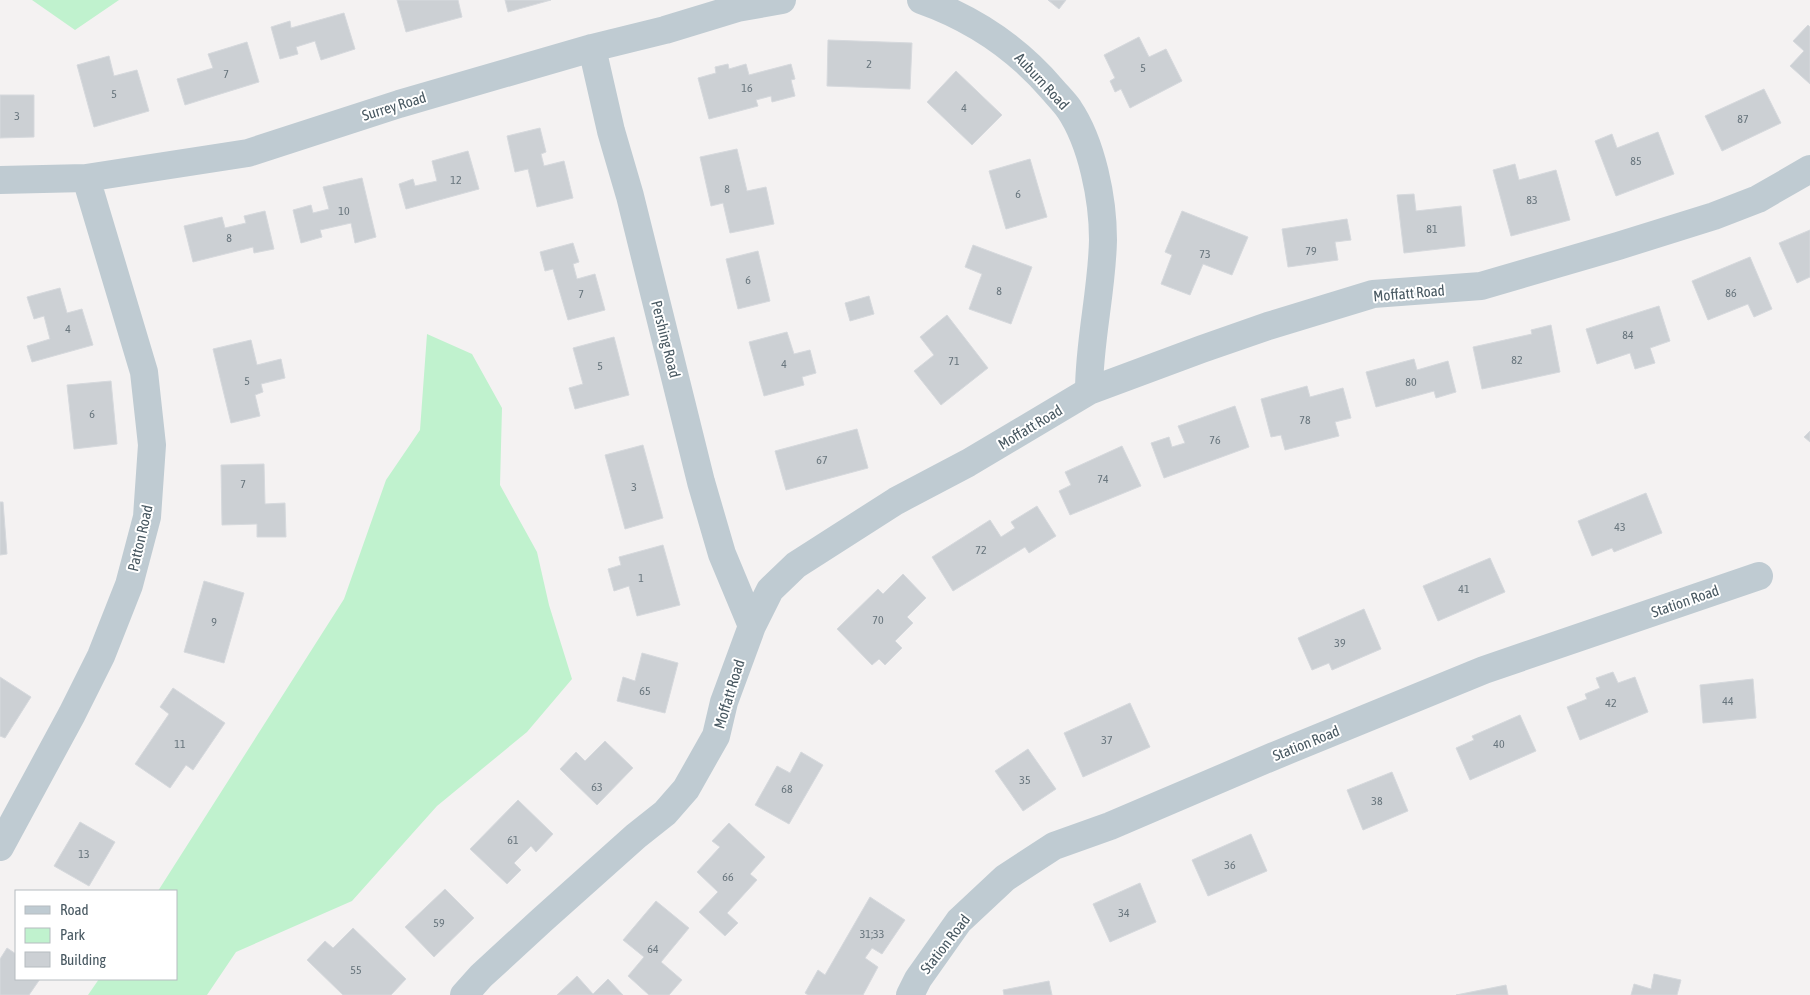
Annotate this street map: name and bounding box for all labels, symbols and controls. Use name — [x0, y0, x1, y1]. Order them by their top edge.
street label: Auburn Road — [1011, 49, 1073, 113]
house number: 2 — [866, 57, 872, 71]
house number: 5 — [1140, 61, 1146, 75]
house number: 7 — [223, 67, 229, 81]
house number: 16 — [741, 81, 753, 95]
house number: 5 — [111, 87, 117, 101]
street label: Surrey Road — [360, 88, 428, 124]
house number: 4 — [961, 101, 967, 115]
house number: 3 — [14, 109, 20, 123]
house number: 87 — [1737, 112, 1749, 126]
house number: 85 — [1630, 154, 1642, 168]
house number: 12 — [450, 173, 462, 187]
house number: 8 — [724, 182, 730, 196]
house number: 6 — [1015, 187, 1021, 201]
house number: 83 — [1526, 193, 1538, 207]
house number: 10 — [338, 204, 350, 218]
house number: 81 — [1426, 222, 1438, 236]
house number: 8 — [226, 231, 232, 245]
house number: 79 — [1305, 244, 1317, 258]
house number: 73 — [1199, 247, 1211, 261]
house number: 6 — [745, 273, 751, 287]
street label: Moffatt Road — [1373, 281, 1445, 305]
house number: 8 — [996, 284, 1002, 298]
house number: 86 — [1725, 286, 1737, 300]
house number: 7 — [578, 287, 584, 301]
street label: Pershing Road — [648, 299, 684, 379]
house number: 4 — [65, 322, 71, 336]
house number: 84 — [1622, 328, 1634, 342]
house number: 82 — [1511, 353, 1523, 367]
house number: 71 — [948, 354, 960, 368]
house number: 4 — [781, 357, 787, 371]
house number: 5 — [597, 359, 603, 373]
house number: 5 — [244, 374, 250, 388]
house number: 80 — [1405, 375, 1417, 389]
street label: Moffatt Road — [995, 401, 1065, 453]
house number: 6 — [89, 407, 95, 421]
house number: 78 — [1299, 413, 1311, 427]
house number: 76 — [1209, 433, 1221, 447]
house number: 67 — [816, 453, 828, 467]
house number: 74 — [1097, 472, 1109, 486]
house number: 7 — [240, 477, 246, 491]
house number: 3 — [631, 480, 637, 494]
street label: Patton Road — [124, 503, 156, 573]
house number: 43 — [1614, 520, 1626, 534]
house number: 72 — [975, 543, 987, 557]
house number: 1 — [638, 571, 644, 585]
house number: 41 — [1458, 582, 1470, 596]
street label: Station Road — [1649, 582, 1721, 620]
house number: 70 — [872, 613, 884, 627]
house number: 9 — [211, 615, 217, 629]
house number: 39 — [1334, 636, 1346, 650]
street label: Moffatt Road — [710, 657, 748, 731]
house number: 65 — [639, 684, 651, 698]
house number: 44 — [1722, 694, 1734, 708]
house number: 42 — [1605, 696, 1617, 710]
street label: Station Road — [1270, 722, 1342, 764]
house number: 37 — [1101, 733, 1113, 747]
house number: 11 — [174, 737, 186, 751]
house number: 40 — [1493, 737, 1505, 751]
house number: 35 — [1019, 773, 1031, 787]
house number: 63 — [591, 780, 603, 794]
house number: 68 — [781, 782, 793, 796]
house number: 38 — [1371, 794, 1383, 808]
house number: 61 — [507, 833, 519, 847]
house number: 13 — [78, 847, 90, 861]
house number: 36 — [1224, 858, 1236, 872]
house number: 66 — [722, 870, 734, 884]
legend — [15, 890, 178, 980]
text: Road — [60, 901, 89, 918]
house number: 34 — [1118, 906, 1130, 920]
street label: Station Road — [917, 911, 973, 977]
house number: 59 — [433, 916, 445, 930]
text: Park — [60, 926, 85, 943]
house number: 31;33 — [860, 927, 884, 941]
house number: 64 — [647, 942, 659, 956]
text: Building — [60, 951, 106, 968]
house number: 55 — [350, 963, 362, 977]

